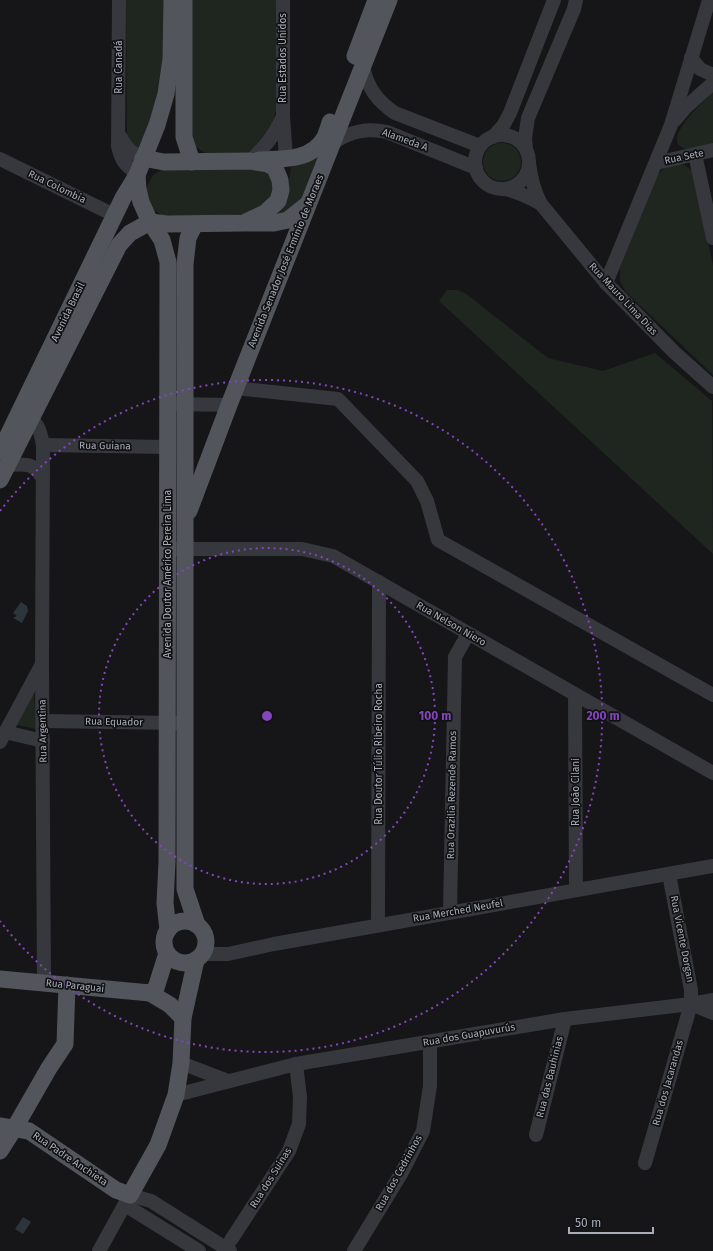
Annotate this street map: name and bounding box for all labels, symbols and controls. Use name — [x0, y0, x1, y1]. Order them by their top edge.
street label: Rua Estados Unidos — [277, 13, 289, 103]
street label: Rua Canadá — [113, 40, 125, 94]
street label: Alameda A — [380, 126, 430, 154]
street label: Rua Sete — [663, 147, 705, 167]
street label: Rua Colombia — [26, 168, 88, 206]
street label: Avenida Senador José Ermínio de Moraes — [245, 172, 326, 349]
street label: Rua Mauro Lima Dias — [586, 260, 660, 338]
street label: Avenida Brasil — [49, 280, 87, 343]
street label: Rua Guiana — [79, 440, 131, 452]
street label: Avenida Doutor Américo Pereira Lima — [162, 490, 174, 658]
street label: Rua Nelson Niero — [414, 599, 488, 649]
street label: Rua Doutor Túlio Ribeiro Rocha — [372, 683, 385, 825]
street label: Rua Argentina — [36, 699, 50, 763]
centre of rings — [260, 709, 274, 723]
text: 100 m — [419, 709, 451, 723]
text: 200 m — [586, 709, 620, 723]
street label: Rua Equador — [85, 715, 143, 729]
street label: Rua Orazilia Rezende Ramos — [445, 730, 459, 859]
street label: Rua João Cilani — [570, 758, 582, 826]
street label: Rua Vicente Dorgan — [668, 895, 696, 983]
street label: Rua Merched Neufel — [412, 897, 504, 925]
street label: Rua Paraguai — [45, 977, 105, 995]
street label: Rua dos Guapuvurús — [422, 1020, 516, 1049]
street label: Rua das Bauhinias — [534, 1035, 566, 1119]
street label: Rua dos Jacarandas — [650, 1038, 686, 1127]
street label: Rua Padre Anchieta — [30, 1129, 110, 1189]
street label: Rua dos Cedrinhos — [373, 1133, 425, 1213]
street label: Rua dos Suinas — [248, 1145, 295, 1210]
scale bar — [569, 1209, 653, 1235]
text: 50 m — [575, 1216, 601, 1230]

